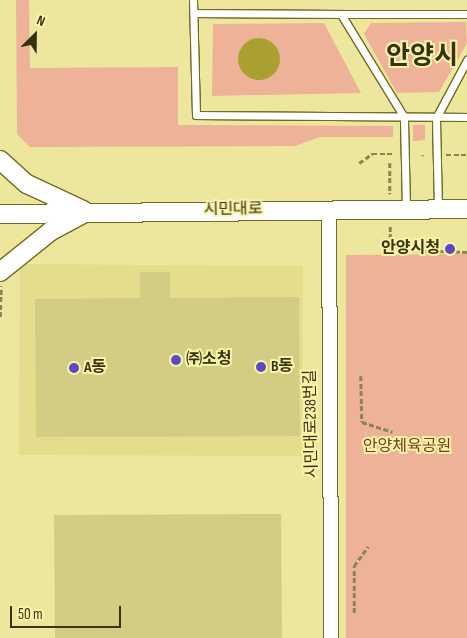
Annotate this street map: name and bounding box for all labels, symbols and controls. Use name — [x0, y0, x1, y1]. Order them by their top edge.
north arrow — [10, 10, 60, 60]
text: N — [34, 11, 48, 30]
district label: 안양시 — [386, 41, 458, 73]
street label: 시민대로 — [203, 200, 263, 220]
place label: 안양시청 — [381, 239, 440, 259]
marker: 안양시청 — [444, 243, 456, 255]
place label: ㈜소청 — [186, 350, 231, 370]
marker: ㈜소청 — [170, 354, 182, 366]
place label: B동 — [271, 357, 293, 377]
place label: A동 — [84, 358, 106, 378]
marker: B동 — [255, 361, 267, 373]
marker: A동 — [68, 362, 80, 374]
street label: 시민대로238번길 — [301, 370, 323, 478]
park label: 안양체육공원 — [363, 437, 451, 457]
scale bar — [12, 596, 124, 628]
text: 50 m — [18, 605, 43, 624]

